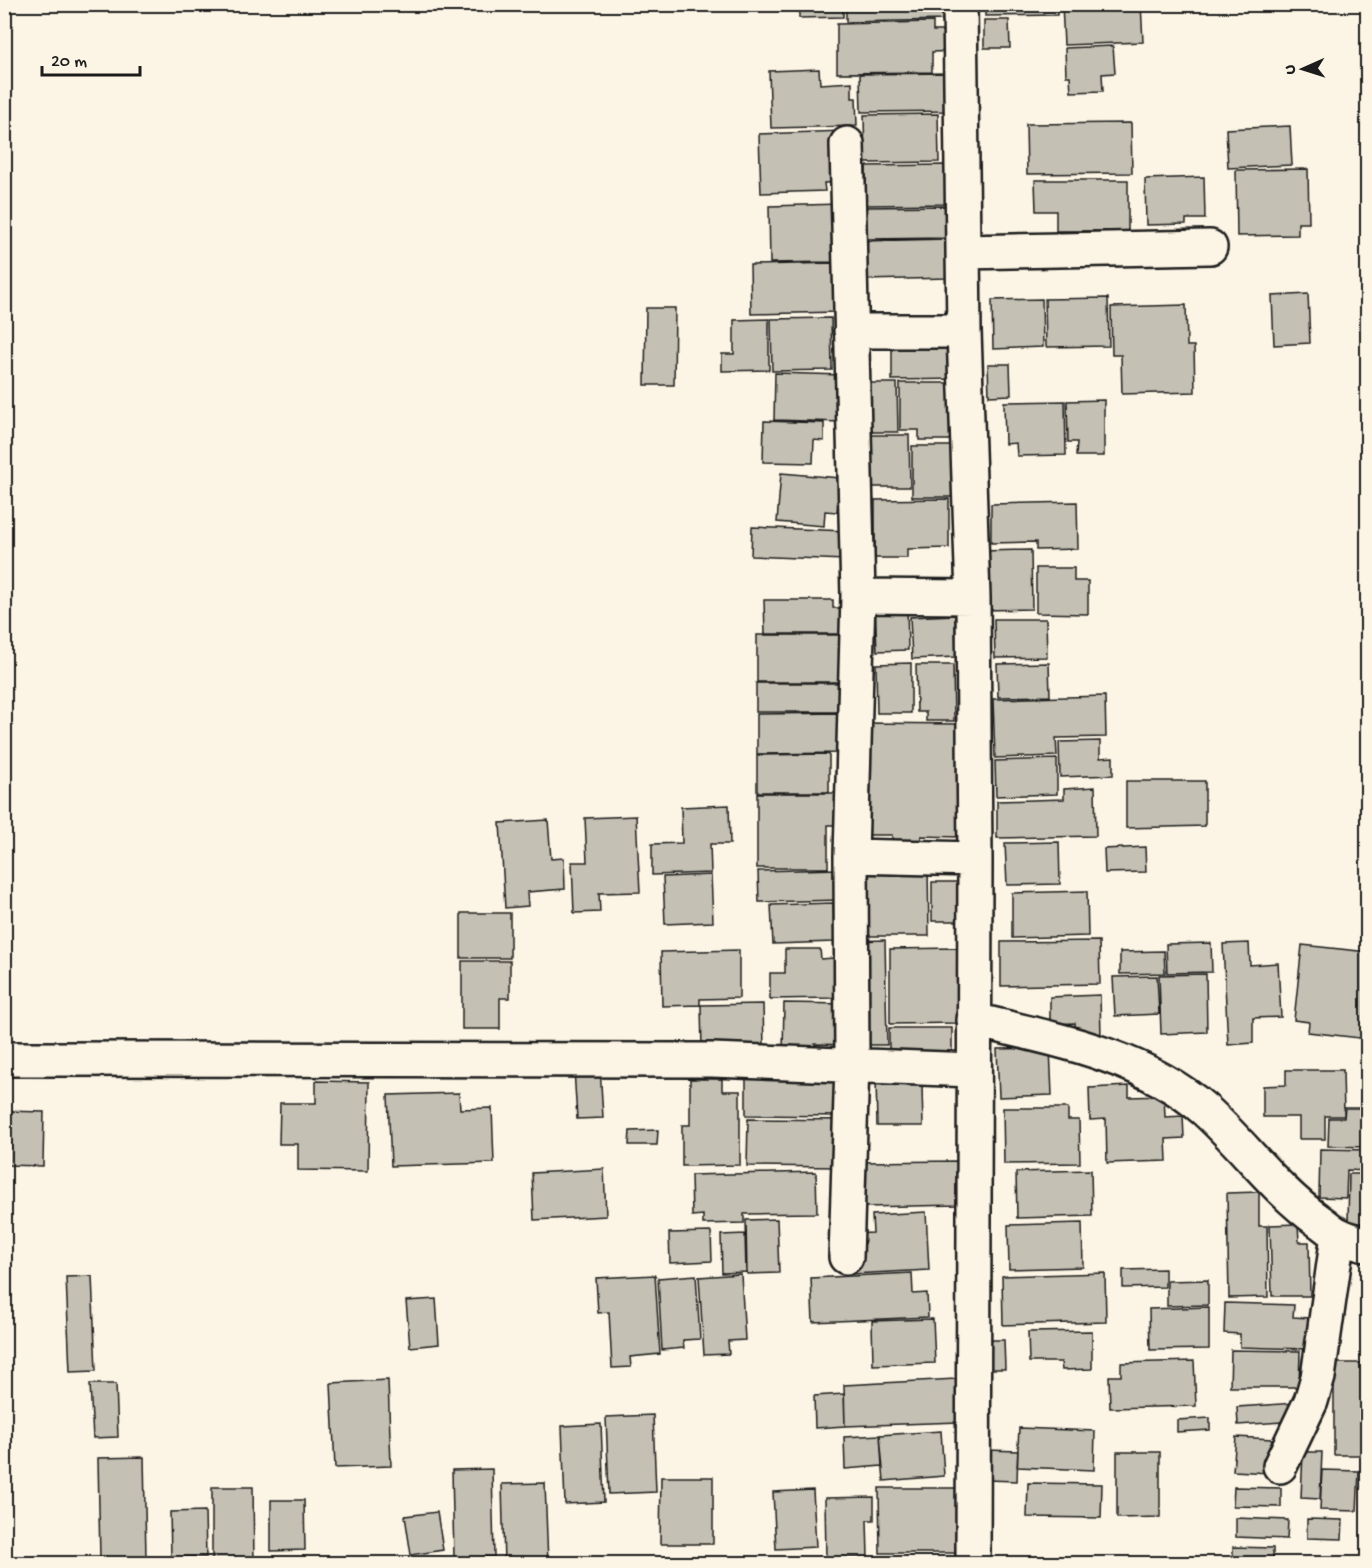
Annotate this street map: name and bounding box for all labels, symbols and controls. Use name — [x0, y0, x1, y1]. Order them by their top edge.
scale bar — [42, 39, 140, 77]
north arrow — [1273, 39, 1333, 99]
text: 20 m — [51, 52, 87, 73]
text: U — [1282, 64, 1301, 75]

